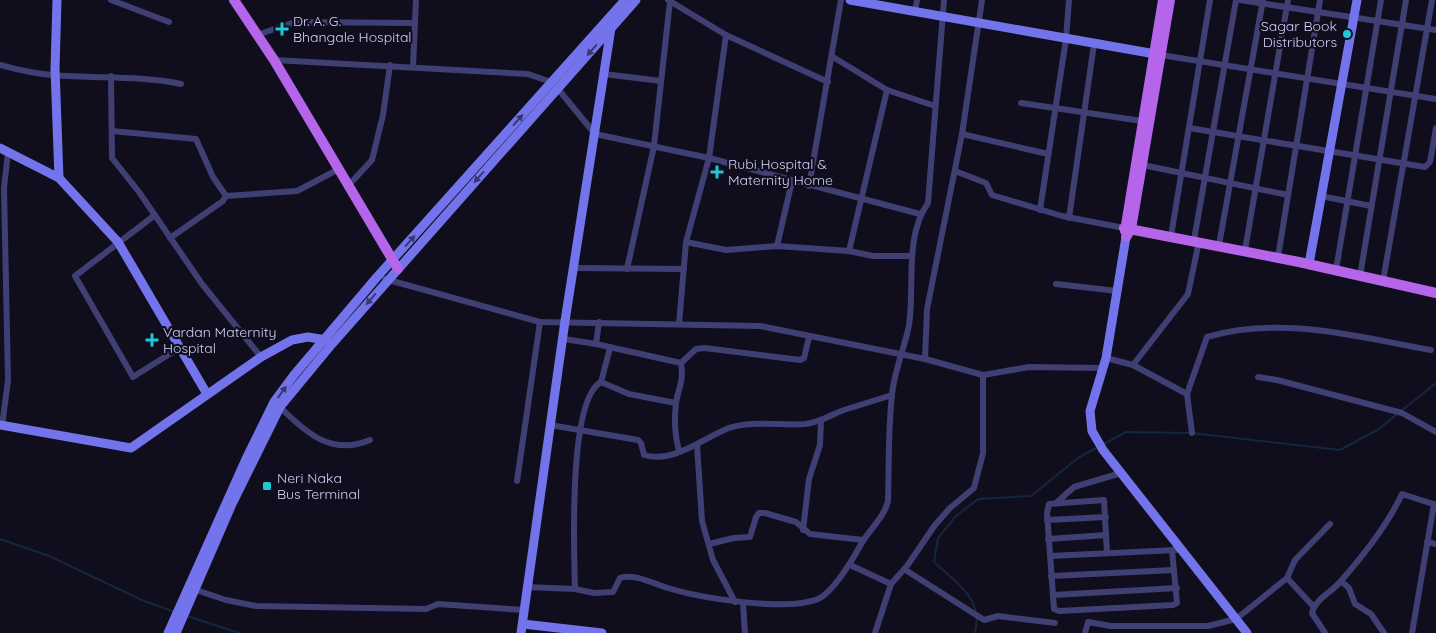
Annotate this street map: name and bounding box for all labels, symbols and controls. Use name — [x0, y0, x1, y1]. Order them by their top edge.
place label: Dr. A. G. Bhangale Hospital — [293, 12, 412, 46]
place label: Sagar Book Distributors — [1261, 17, 1337, 51]
marker: Dr. A. G. Bhangale Hospital — [275, 22, 289, 36]
marker: Sagar Book Distributors — [1341, 28, 1353, 40]
one-way arrow — [586, 43, 598, 55]
one-way arrow — [512, 113, 523, 126]
place label: Rubi Hospital & Maternity Home — [728, 155, 833, 189]
marker: Rubi Hospital & Maternity Home — [710, 165, 724, 179]
one-way arrow — [473, 171, 485, 183]
one-way arrow — [404, 236, 416, 248]
one-way arrow — [366, 293, 377, 305]
place label: Vardan Maternity Hospital — [163, 323, 276, 357]
marker: Vardan Maternity Hospital — [145, 333, 159, 347]
one-way arrow — [277, 385, 287, 399]
place label: Neri Naka Bus Terminal — [277, 469, 360, 503]
marker: Neri Naka Bus Terminal — [261, 480, 273, 492]

